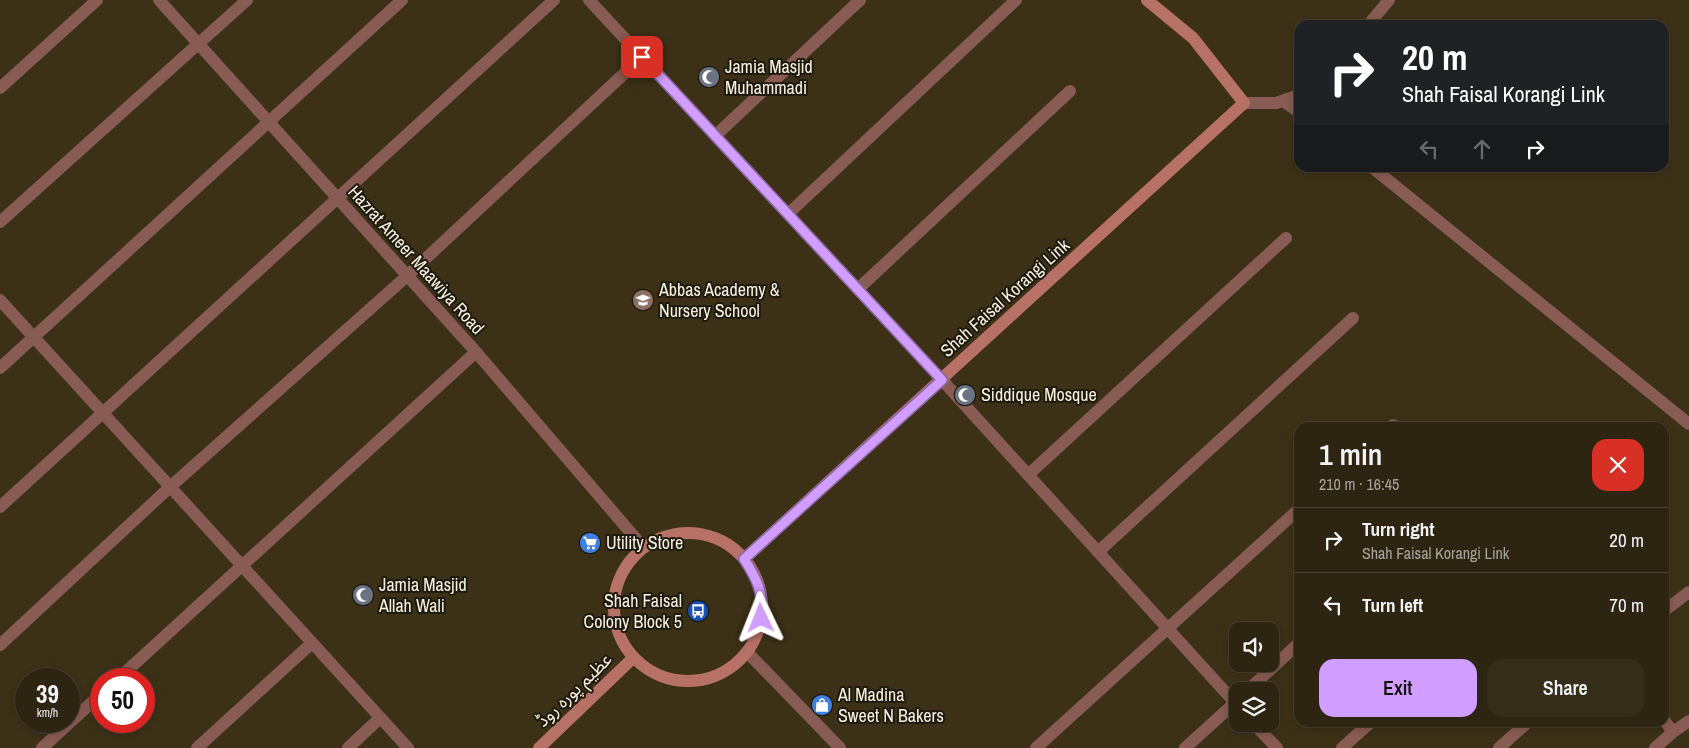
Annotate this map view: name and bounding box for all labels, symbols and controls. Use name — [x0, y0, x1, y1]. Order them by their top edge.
text: 20 m — [1402, 34, 1467, 81]
pin — [621, 36, 663, 78]
icon: right — [1319, 40, 1384, 105]
icon: arrive — [628, 43, 656, 71]
place label: Jamia Masjid Muhammadi — [725, 54, 813, 100]
mosque icon: Jamia Masjid Muhammadi — [697, 65, 721, 89]
text: Shah Faisal Korangi Link — [1402, 79, 1605, 109]
icon: left — [1415, 135, 1443, 163]
icon: ahead — [1468, 135, 1496, 163]
icon: right — [1521, 135, 1549, 163]
street label: Hazrat Ameer Maawiya Road — [343, 180, 490, 340]
street label: Shah Faisal Korangi Link — [935, 232, 1075, 362]
place label: Abbas Academy & Nursery School — [658, 277, 780, 323]
school or university icon: Abbas Academy & Nursery School — [631, 288, 655, 312]
place label: Siddique Mosque — [981, 382, 1097, 407]
mosque icon: Siddique Mosque — [953, 383, 977, 407]
text: 1 min — [1319, 434, 1382, 474]
button: close — [1592, 439, 1644, 491]
text: 210 m · 16:45 — [1319, 473, 1399, 495]
text: Turn right — [1362, 516, 1434, 542]
icon: right — [1319, 526, 1347, 554]
text: 20 m — [1609, 527, 1644, 553]
place label: Utility Store — [606, 530, 683, 555]
supermarket icon: Utility Store — [578, 531, 602, 555]
text: Shah Faisal Korangi Link — [1362, 542, 1509, 564]
place label: Jamia Masjid Allah Wali — [378, 572, 467, 618]
mosque icon: Jamia Masjid Allah Wali — [351, 583, 375, 607]
place label: Shah Faisal Colony Block 5 — [584, 588, 682, 634]
position arrow — [734, 591, 786, 643]
icon: left — [1319, 591, 1347, 619]
text: Turn left — [1362, 592, 1423, 618]
text: 70 m — [1609, 592, 1644, 618]
bus stop icon: Shah Faisal Colony Block 5 — [686, 599, 710, 623]
map controls — [1229, 622, 1279, 732]
button: sound — [1229, 622, 1279, 672]
street label: عظیم پورہ روڈ — [530, 647, 618, 733]
button: Exit — [1319, 659, 1477, 717]
button: Share — [1487, 659, 1644, 717]
speed limit sign: 50 — [90, 668, 155, 733]
text: 39 — [36, 677, 59, 711]
place label: Al Madina Sweet N Bakers — [837, 682, 944, 728]
button: layers — [1229, 682, 1279, 732]
shop icon: Al Madina Sweet N Bakers — [810, 693, 834, 717]
text: km/h — [37, 705, 58, 721]

